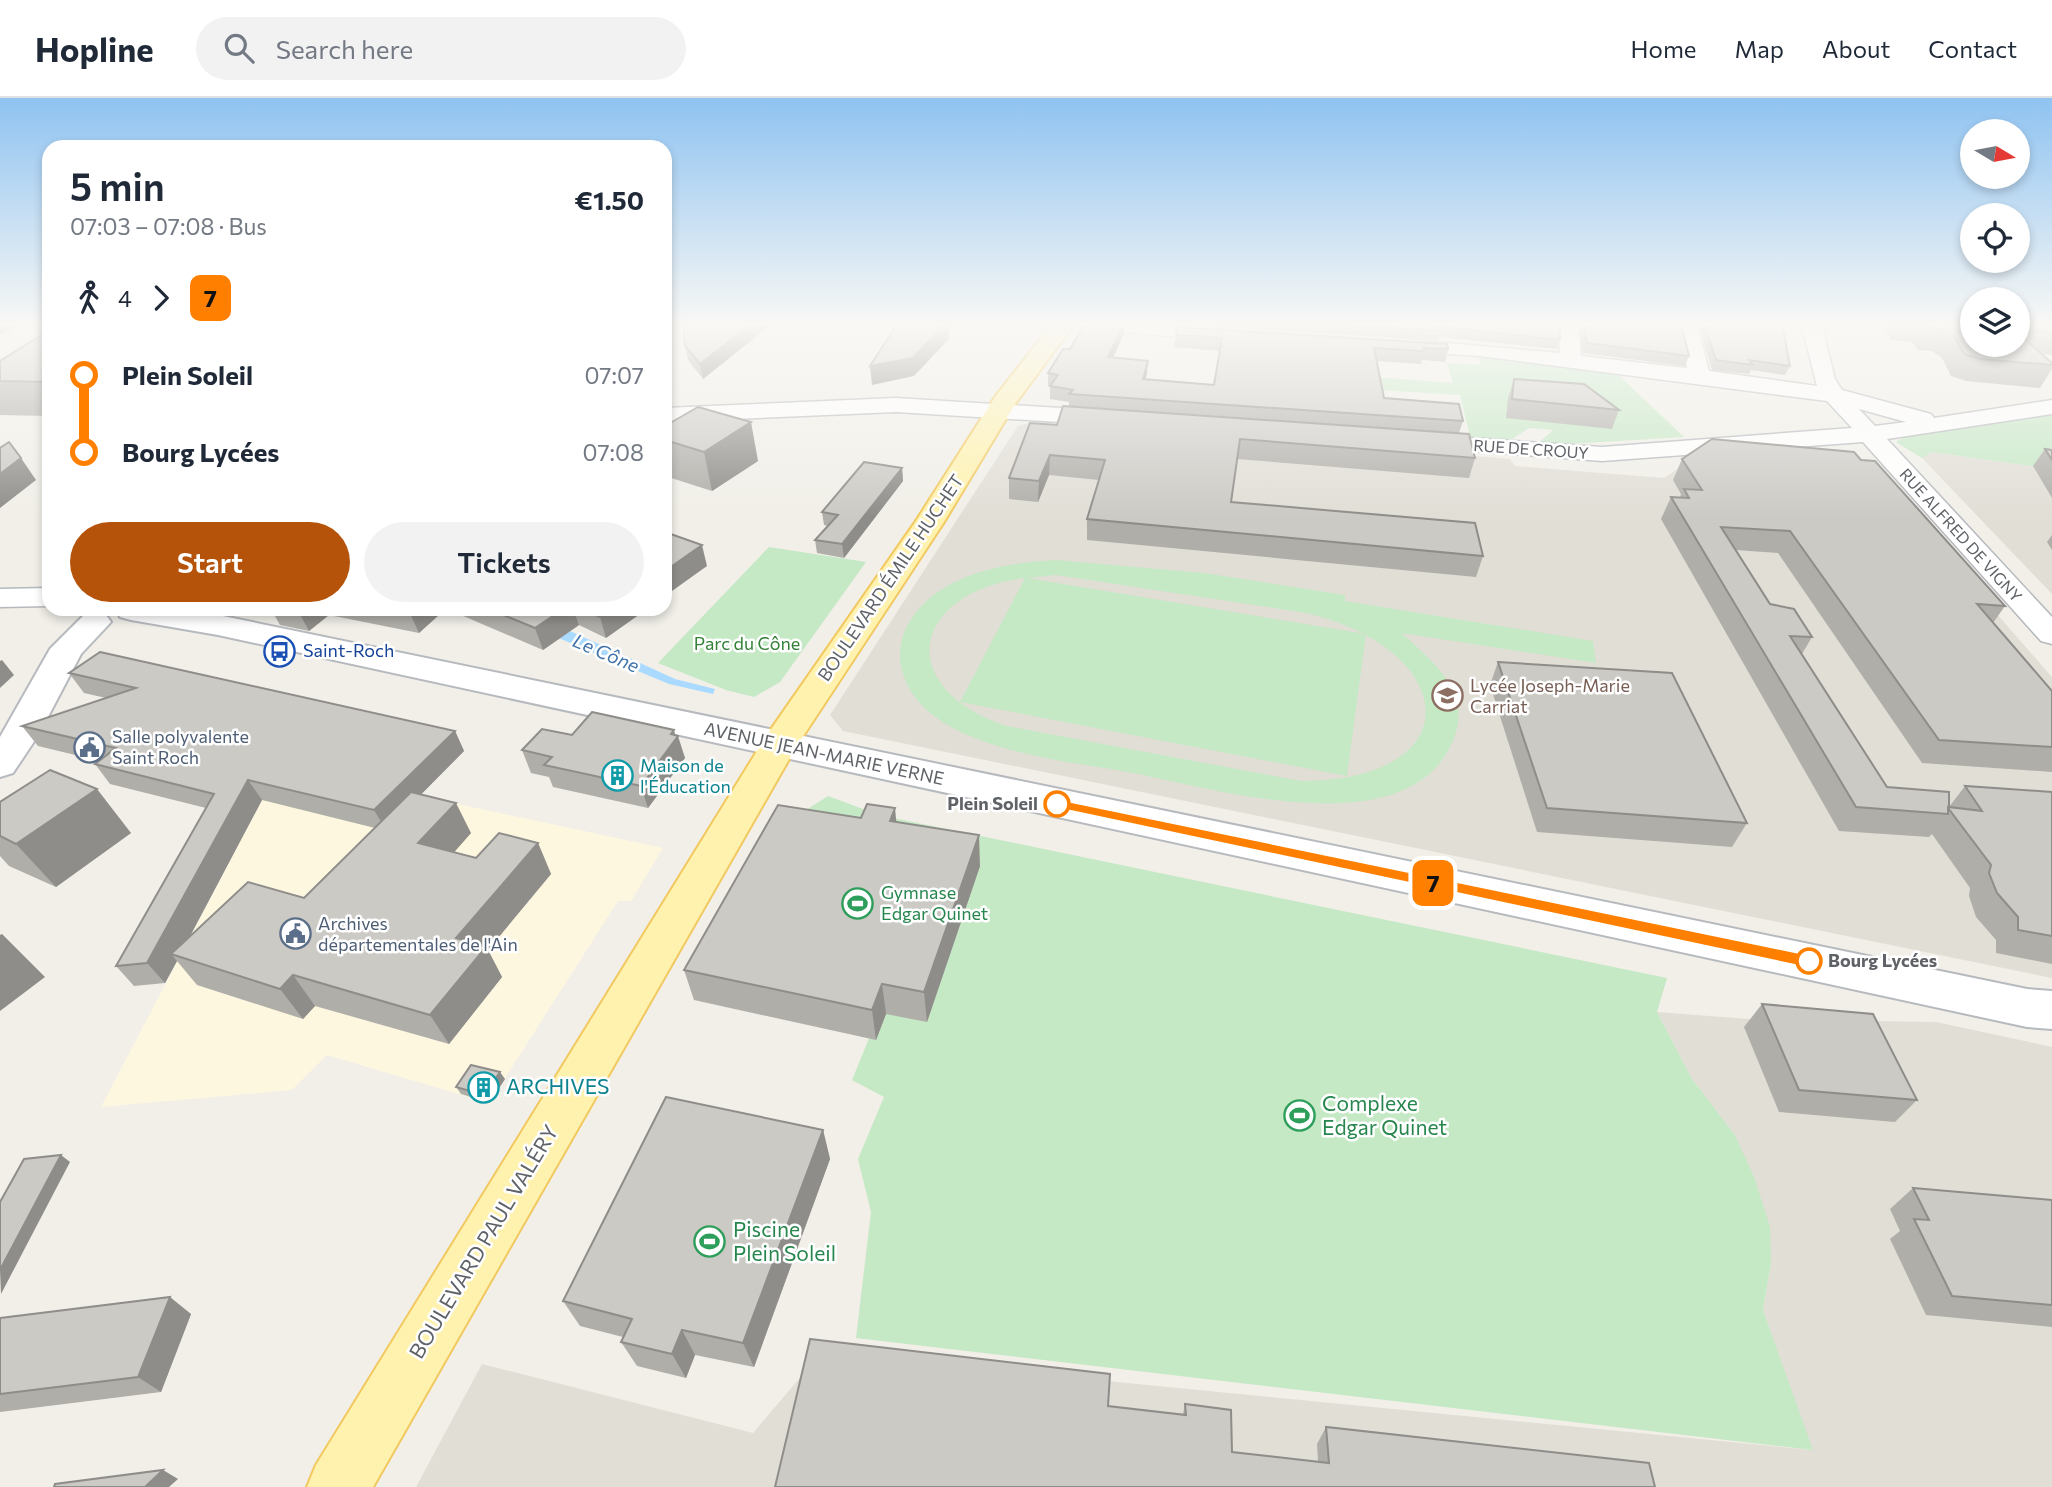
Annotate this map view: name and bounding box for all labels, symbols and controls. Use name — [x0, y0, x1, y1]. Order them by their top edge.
search box — [196, 17, 686, 80]
text: Hopline — [35, 28, 154, 69]
icon: search — [220, 29, 258, 67]
text: Search here — [276, 33, 413, 64]
text: Home — [1631, 34, 1697, 63]
text: Map — [1735, 34, 1784, 63]
text: About — [1822, 34, 1890, 63]
text: Contact — [1928, 34, 2017, 63]
north arrow — [1960, 119, 2030, 189]
map controls — [1960, 119, 2030, 357]
text: 5 min — [70, 162, 165, 209]
text: €1.50 — [575, 184, 644, 215]
button: locate — [1960, 203, 2030, 273]
text: 07:03 – 07:08 · Bus — [70, 212, 267, 240]
icon: walk — [70, 279, 108, 317]
icon: forward — [142, 279, 180, 317]
text: 7 — [204, 283, 217, 312]
text: 4 — [118, 284, 132, 312]
button: layers — [1960, 287, 2030, 357]
text: Plein Soleil — [122, 359, 253, 390]
text: 07:07 — [584, 361, 644, 389]
street label: RUE DE CROUY — [1473, 435, 1590, 462]
text: Bourg Lycées — [122, 436, 279, 467]
text: 07:08 — [583, 438, 644, 466]
street label: RUE ALFRED DE VIGNY — [1896, 464, 2027, 606]
street label: BOULEVARD ÉMILE HUCHET — [813, 470, 968, 685]
button: Start — [70, 522, 350, 602]
button: Tickets — [364, 522, 644, 602]
water label: Le Cône — [570, 628, 643, 677]
park label: Parc du Cône — [694, 632, 800, 654]
bus stop icon: Saint-Roch — [263, 634, 297, 668]
place label: Saint-Roch — [303, 639, 394, 661]
place label: Lycée Joseph-Marie Carriat — [1470, 674, 1630, 717]
school or university icon: Lycée Joseph-Marie Carriat — [1430, 679, 1464, 713]
street label: AVENUE JEAN-MARIE VERNE — [702, 717, 946, 789]
place label: Salle polyvalente Saint Roch — [112, 725, 249, 768]
public building icon: Salle polyvalente Saint Roch — [72, 730, 106, 764]
place label: Maison de l'Éducation — [640, 754, 731, 797]
building icon: Maison de l'Éducation — [600, 759, 634, 793]
marker: Plein Soleil — [1044, 791, 1070, 817]
place label: Plein Soleil — [947, 792, 1038, 814]
line badge: 7 — [1410, 860, 1456, 906]
text: 7 — [1426, 868, 1440, 897]
place label: Gymnase Edgar Quinet — [881, 881, 988, 924]
sports icon: Gymnase Edgar Quinet — [841, 886, 875, 920]
place label: Archives départementales de l'Ain — [318, 912, 518, 955]
public building icon: Archives départementales de l'Ain — [278, 917, 312, 951]
marker: Bourg Lycées — [1796, 948, 1822, 974]
place label: Bourg Lycées — [1828, 949, 1937, 971]
building icon: ARCHIVES — [466, 1070, 500, 1104]
place label: ARCHIVES — [506, 1073, 609, 1098]
place label: Complexe Edgar Quinet — [1322, 1090, 1447, 1139]
sports icon: Complexe Edgar Quinet — [1282, 1099, 1316, 1133]
street label: BOULEVARD PAUL VALÉRY — [403, 1120, 563, 1362]
place label: Piscine Plein Soleil — [733, 1216, 836, 1265]
sports icon: Piscine Plein Soleil — [693, 1225, 727, 1259]

